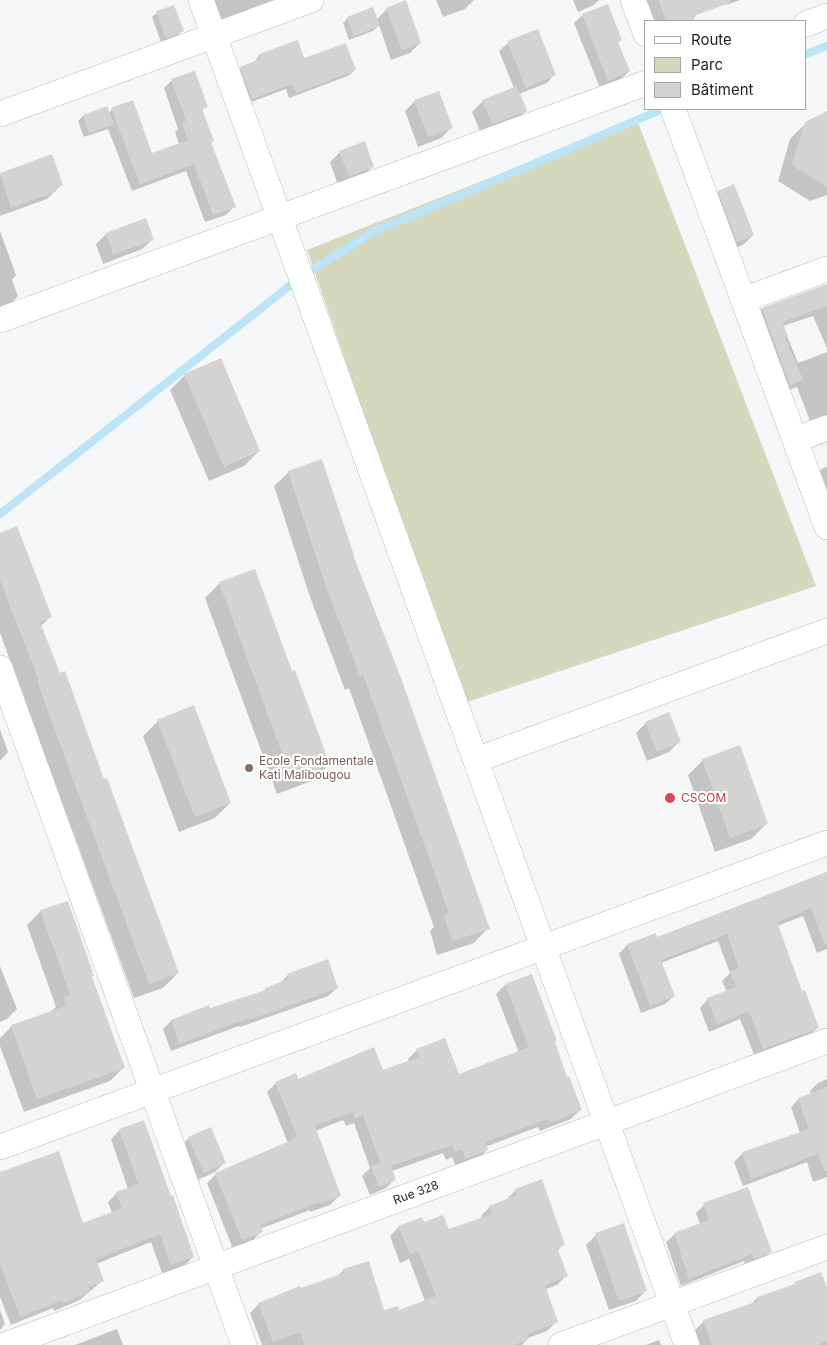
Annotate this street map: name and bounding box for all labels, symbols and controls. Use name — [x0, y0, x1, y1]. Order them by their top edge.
legend — [644, 20, 807, 110]
text: Route — [691, 30, 732, 49]
text: Parc — [691, 55, 723, 74]
text: Bâtiment — [691, 80, 753, 99]
place label: Ecole Fondamentale Kati Malibougou — [259, 754, 374, 782]
marker: Ecole Fondamentale Kati Malibougou — [243, 762, 255, 774]
marker: CSCOM — [663, 791, 677, 805]
place label: CSCOM — [681, 791, 726, 805]
street label: Rue 328 — [391, 1178, 441, 1208]

